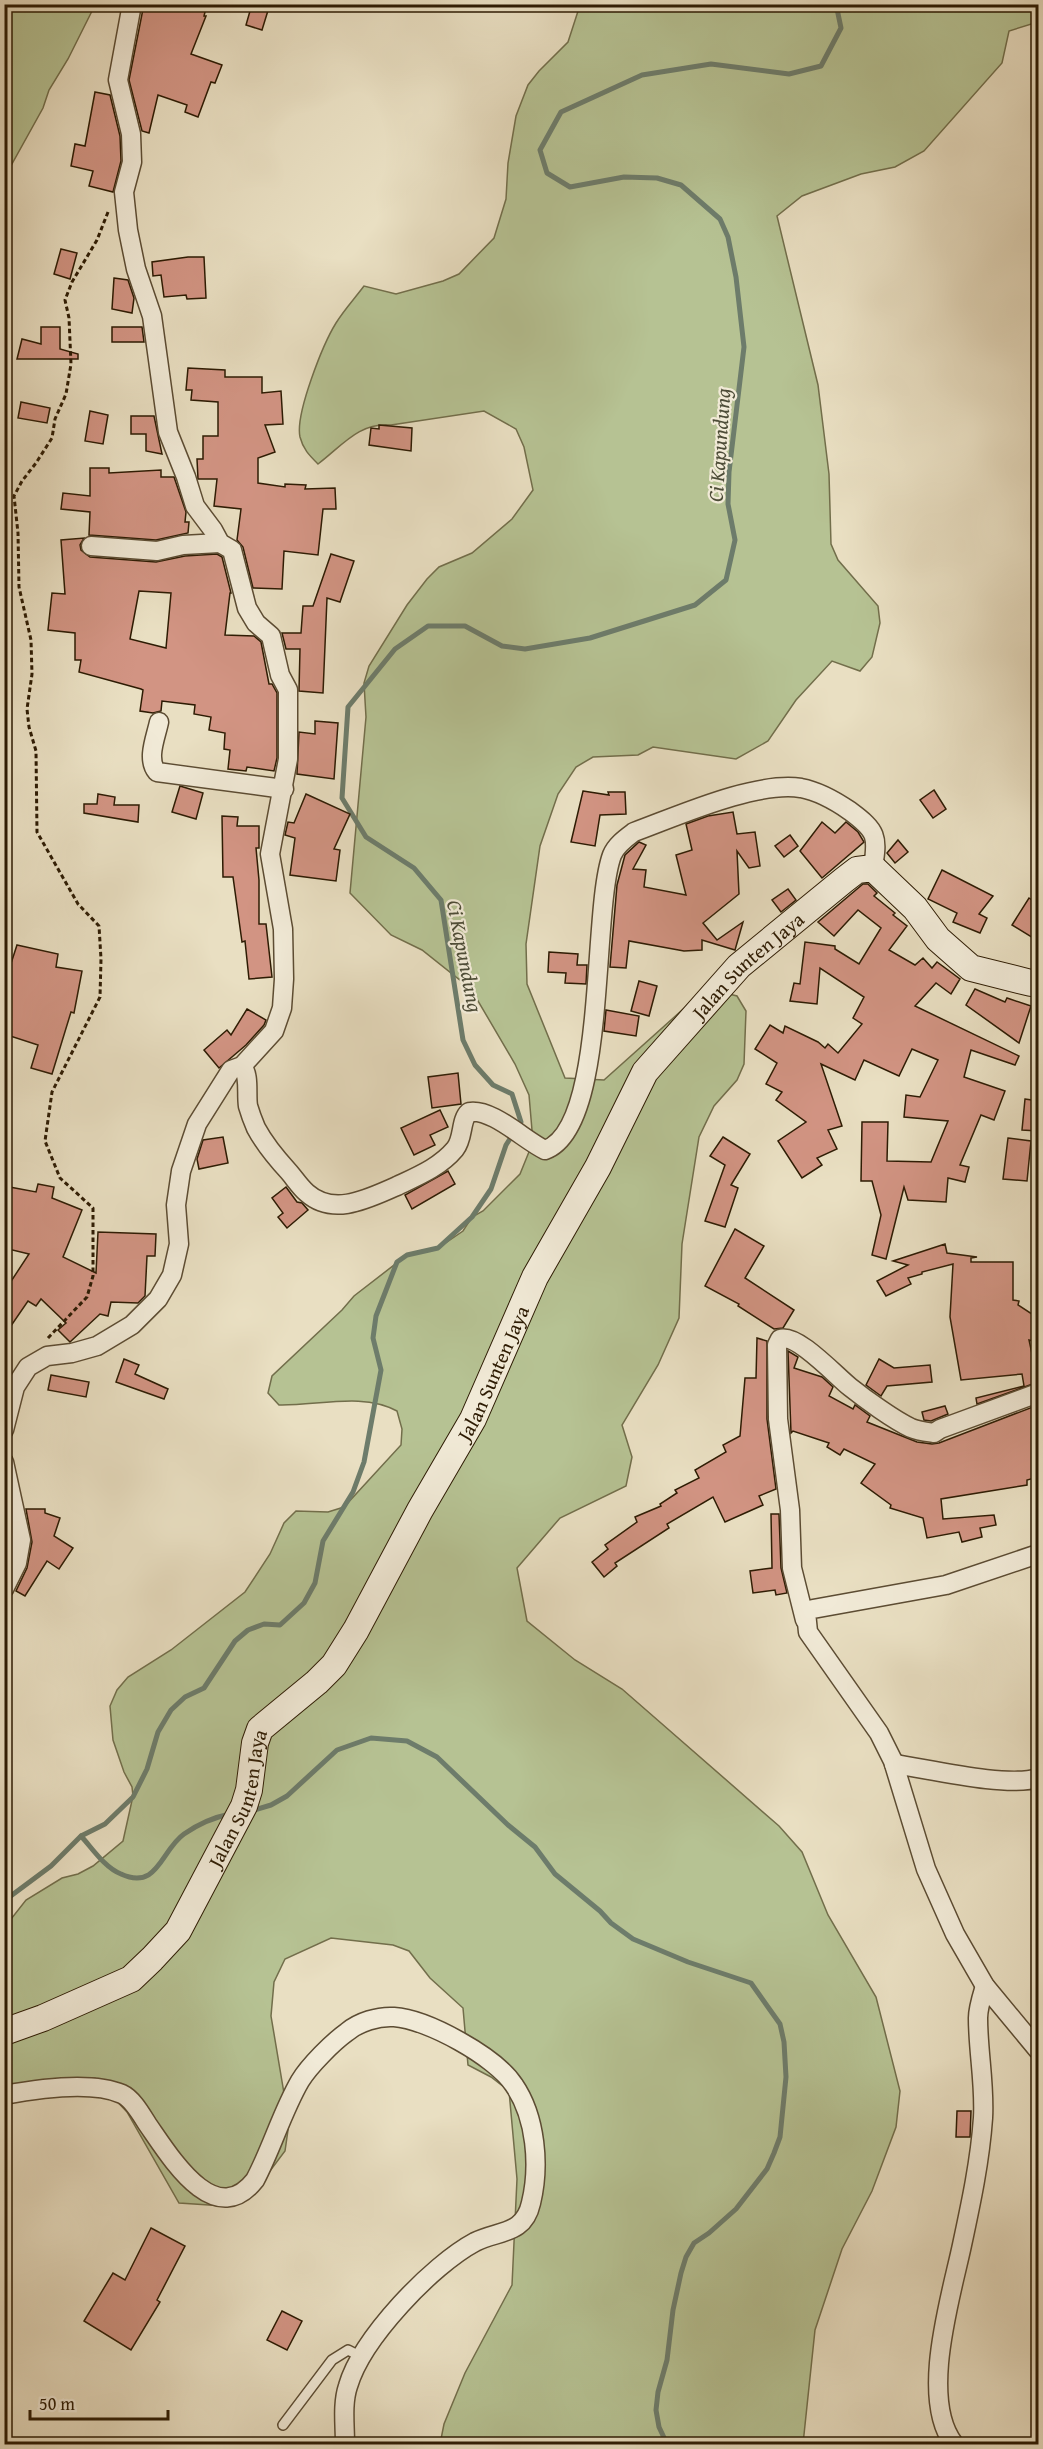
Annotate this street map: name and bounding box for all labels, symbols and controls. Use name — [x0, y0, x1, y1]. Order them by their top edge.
water label: Ci Kapundung — [700, 387, 738, 503]
water label: Ci Kapundung — [439, 897, 491, 1015]
street label: Jalan Sunten Jaya — [682, 904, 810, 1027]
street label: Jalan Sunten Jaya — [448, 1300, 536, 1448]
street label: Jalan Sunten Jaya — [199, 1724, 274, 1875]
scale bar — [30, 2383, 168, 2421]
text: 50 m — [39, 2390, 75, 2417]

